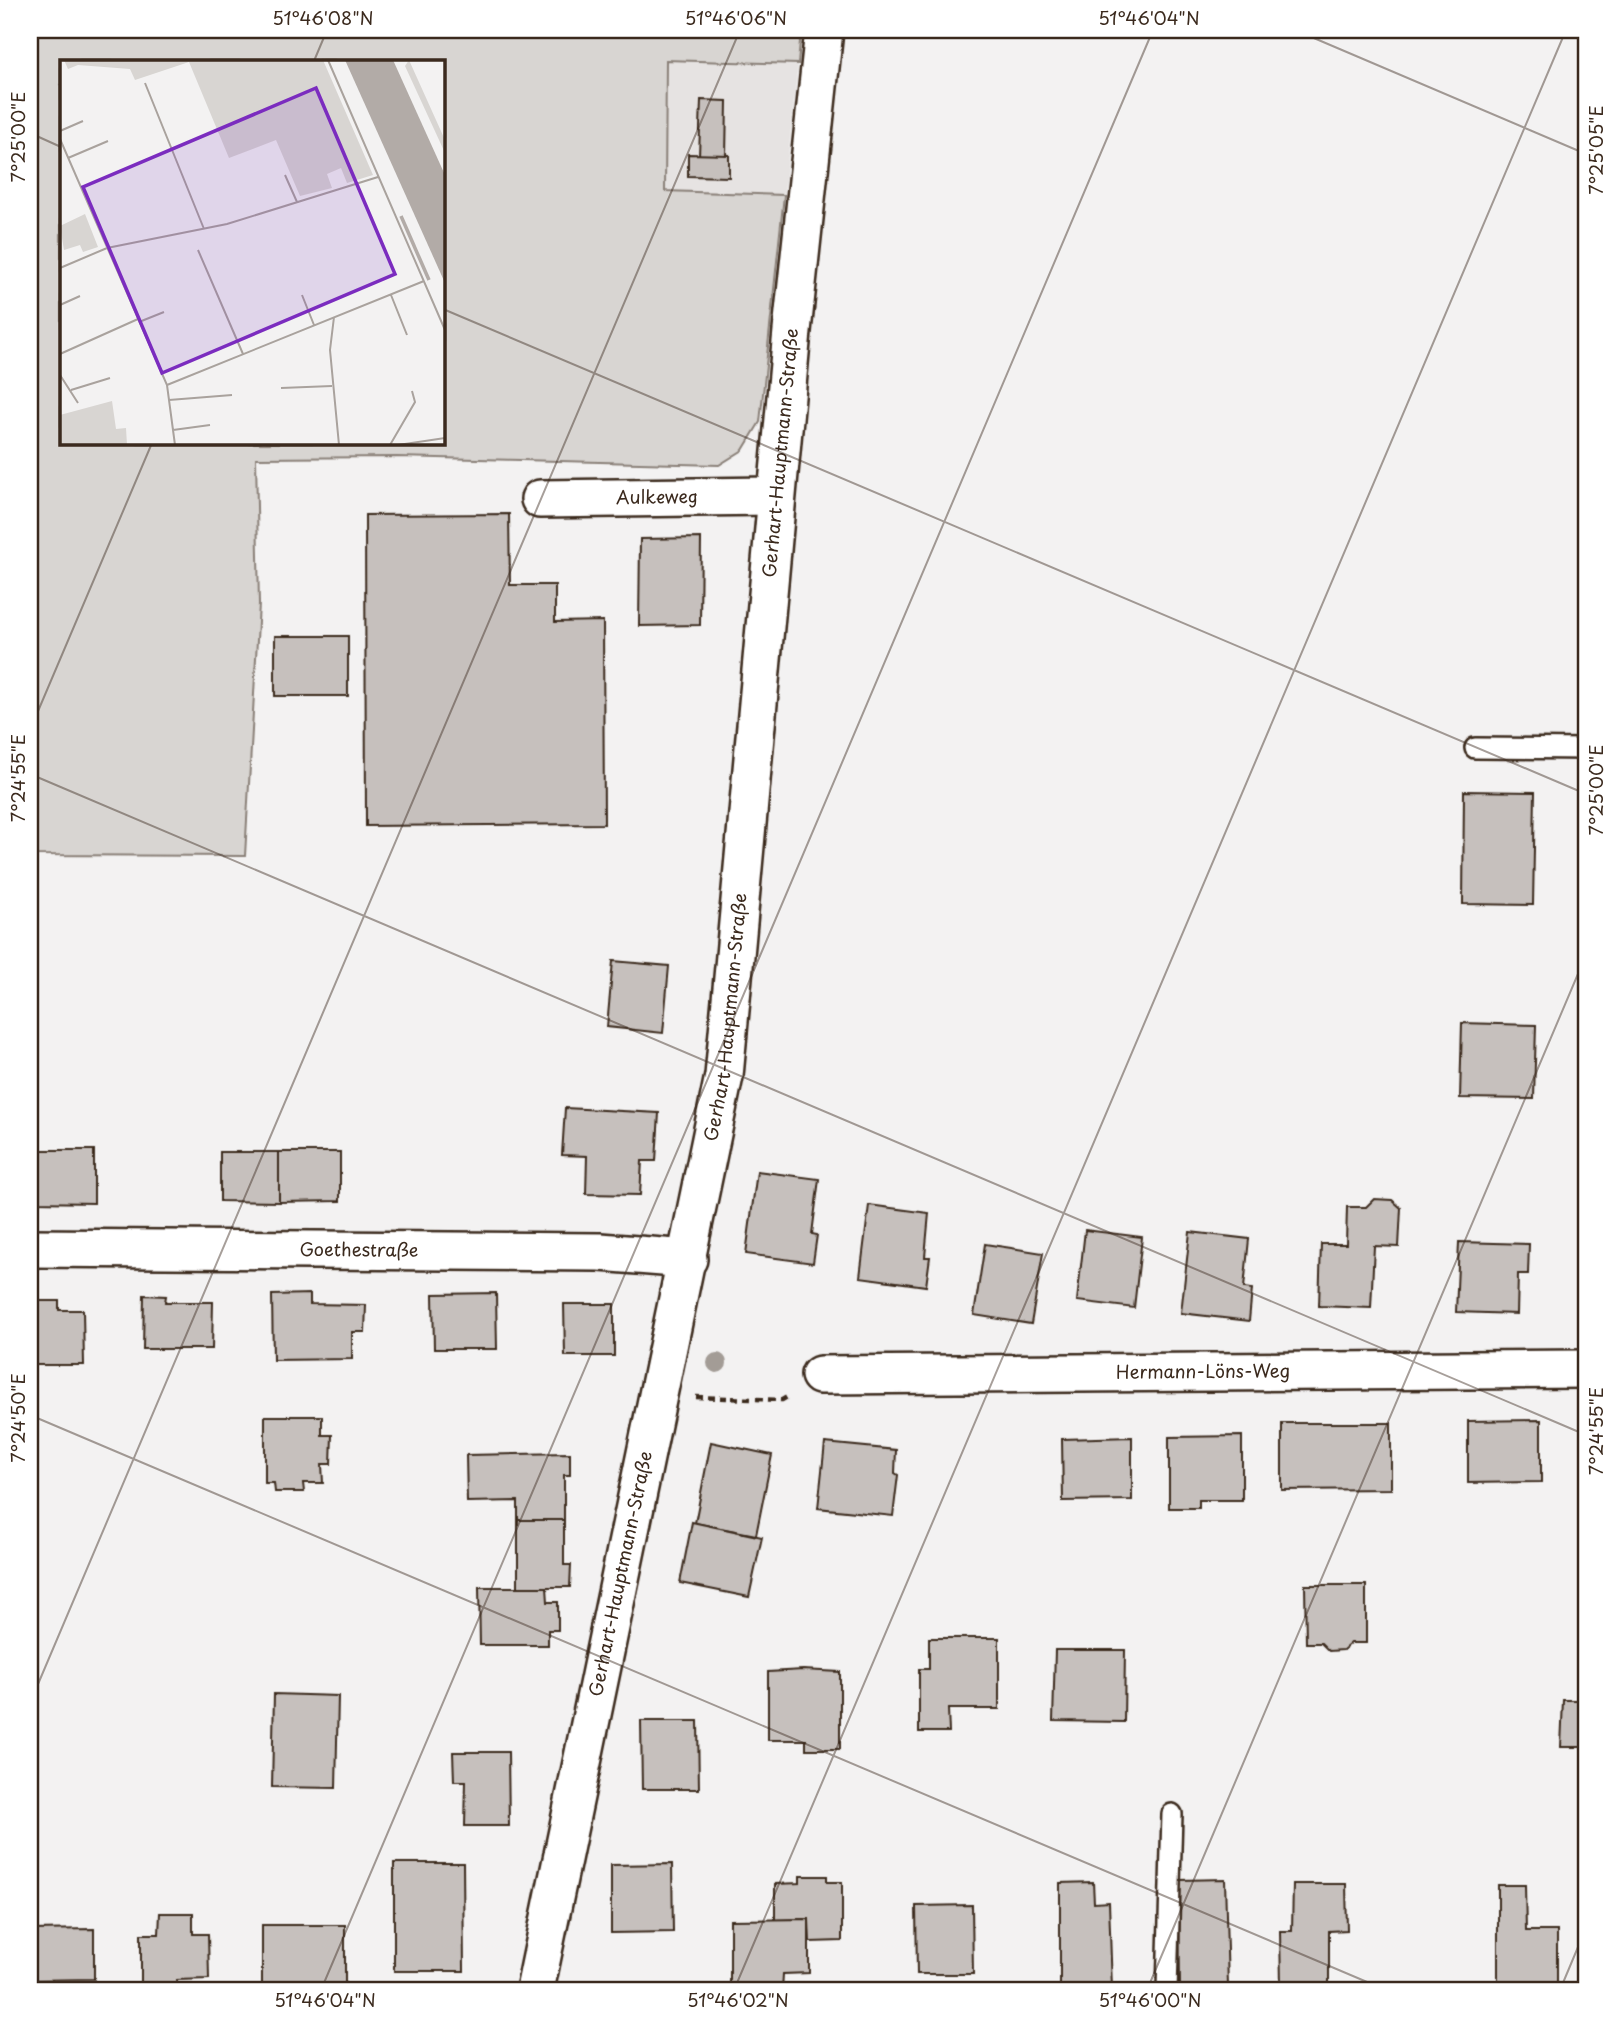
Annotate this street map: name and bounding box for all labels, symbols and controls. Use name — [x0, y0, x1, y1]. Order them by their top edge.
text: 51°46'08"N — [272, 4, 374, 31]
text: 51°46'06"N — [685, 4, 787, 31]
text: 51°46'04"N — [1098, 4, 1200, 31]
inset map — [60, 60, 444, 444]
text: 7°25'00"E — [4, 91, 31, 183]
text: 7°25'05"E — [1582, 105, 1609, 195]
street label: Gerhart-Hauptmann-Straße — [755, 327, 804, 578]
street label: Aulkeweg — [616, 482, 698, 510]
text: 7°24'55"E — [4, 734, 31, 822]
text: 7°25'00"E — [1582, 744, 1609, 836]
street label: Gerhart-Hauptmann-Straße — [696, 892, 753, 1143]
street label: Goethestraße — [299, 1235, 419, 1263]
street label: Hermann-Löns-Weg — [1116, 1356, 1290, 1385]
text: 7°24'50"E — [4, 1373, 31, 1463]
text: 7°24'55"E — [1582, 1387, 1609, 1475]
street label: Gerhart-Hauptmann-Straße — [581, 1448, 658, 1699]
text: 51°46'04"N — [274, 1986, 376, 2013]
text: 51°46'02"N — [687, 1986, 789, 2013]
text: 51°46'00"N — [1099, 1986, 1201, 2013]

